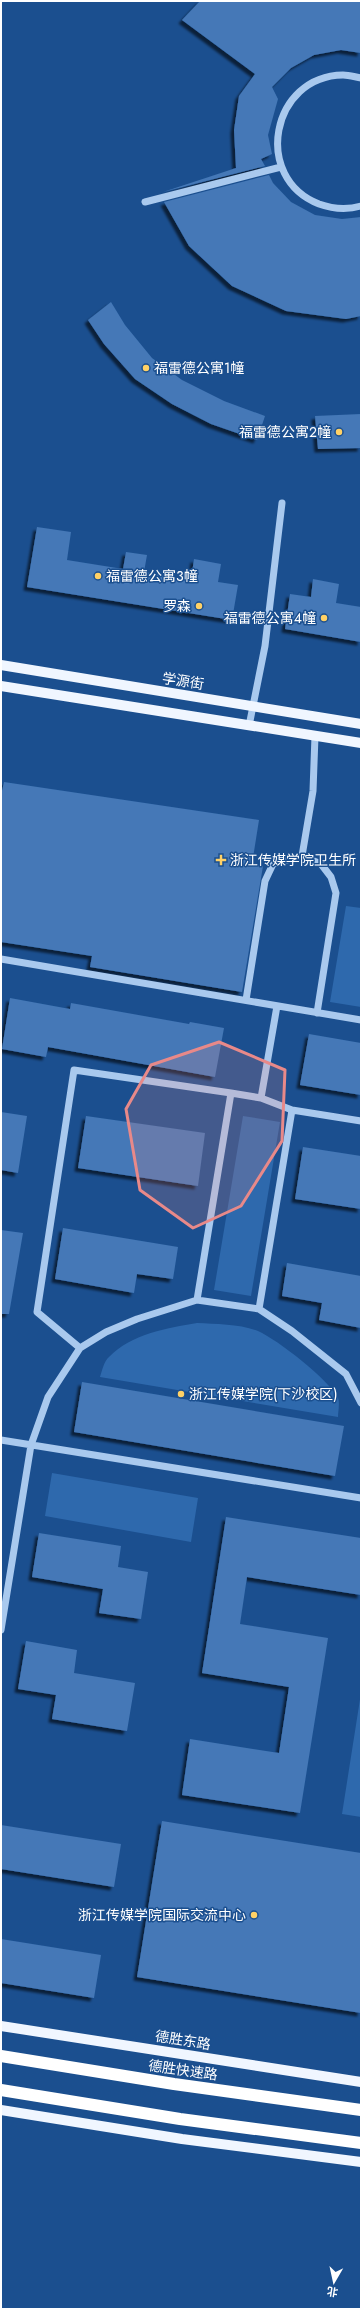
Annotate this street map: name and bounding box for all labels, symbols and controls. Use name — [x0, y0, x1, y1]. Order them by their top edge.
place label: 福雷德公寓1幢 — [154, 358, 244, 378]
marker: 福雷德公寓1幢 — [141, 363, 151, 373]
place label: 福雷德公寓2幢 — [239, 422, 331, 442]
marker: 福雷德公寓2幢 — [334, 427, 344, 437]
place label: 福雷德公寓3幢 — [106, 566, 198, 586]
marker: 福雷德公寓3幢 — [93, 571, 103, 581]
place label: 罗森 — [163, 596, 191, 616]
marker: 罗森 — [194, 601, 204, 611]
place label: 福雷德公寓4幢 — [224, 608, 316, 628]
marker: 福雷德公寓4幢 — [319, 613, 329, 623]
street label: 学源街 — [161, 668, 205, 694]
place label: 浙江传媒学院卫生所 — [230, 850, 356, 870]
marker: 浙江传媒学院卫生所 — [215, 854, 227, 866]
place label: 浙江传媒学院(下沙校区) — [189, 1384, 338, 1404]
marker: 浙江传媒学院(下沙校区) — [176, 1389, 186, 1399]
place label: 浙江传媒学院国际交流中心 — [78, 1905, 246, 1925]
marker: 浙江传媒学院国际交流中心 — [249, 1910, 259, 1920]
street label: 德胜东路 — [154, 2026, 212, 2054]
street label: 德胜快速路 — [147, 2055, 219, 2085]
north arrow — [314, 2262, 354, 2302]
text: 北 — [326, 2283, 339, 2301]

